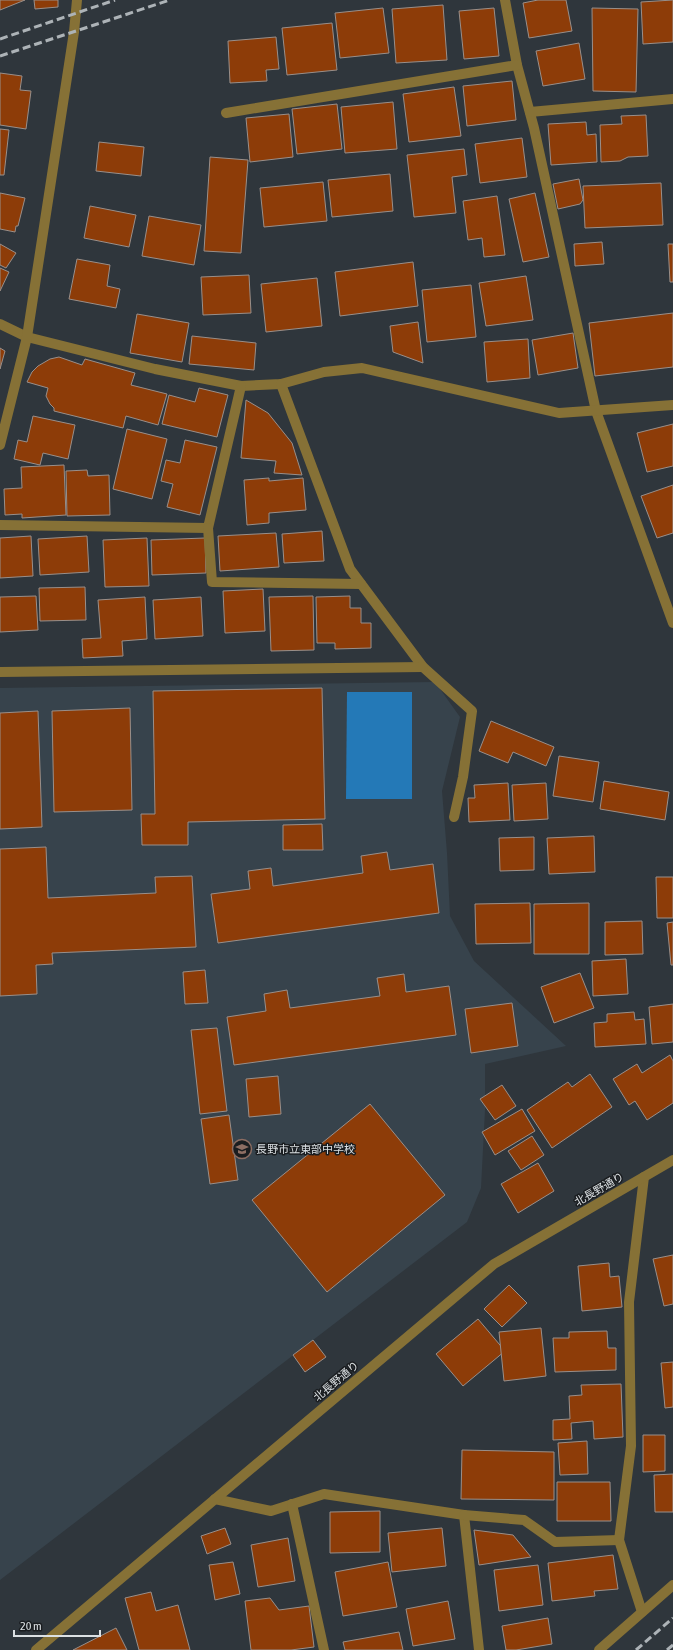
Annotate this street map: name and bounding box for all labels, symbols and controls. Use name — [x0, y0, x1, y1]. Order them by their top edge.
school or university icon: 長野市立東部中学校 — [231, 1138, 253, 1160]
place label: 長野市立東部中学校 — [256, 1143, 355, 1155]
street label: 北長野通り — [572, 1170, 626, 1208]
street label: 北長野通り — [311, 1359, 361, 1403]
scale bar — [14, 1612, 100, 1638]
text: 20 m — [20, 1619, 42, 1633]

